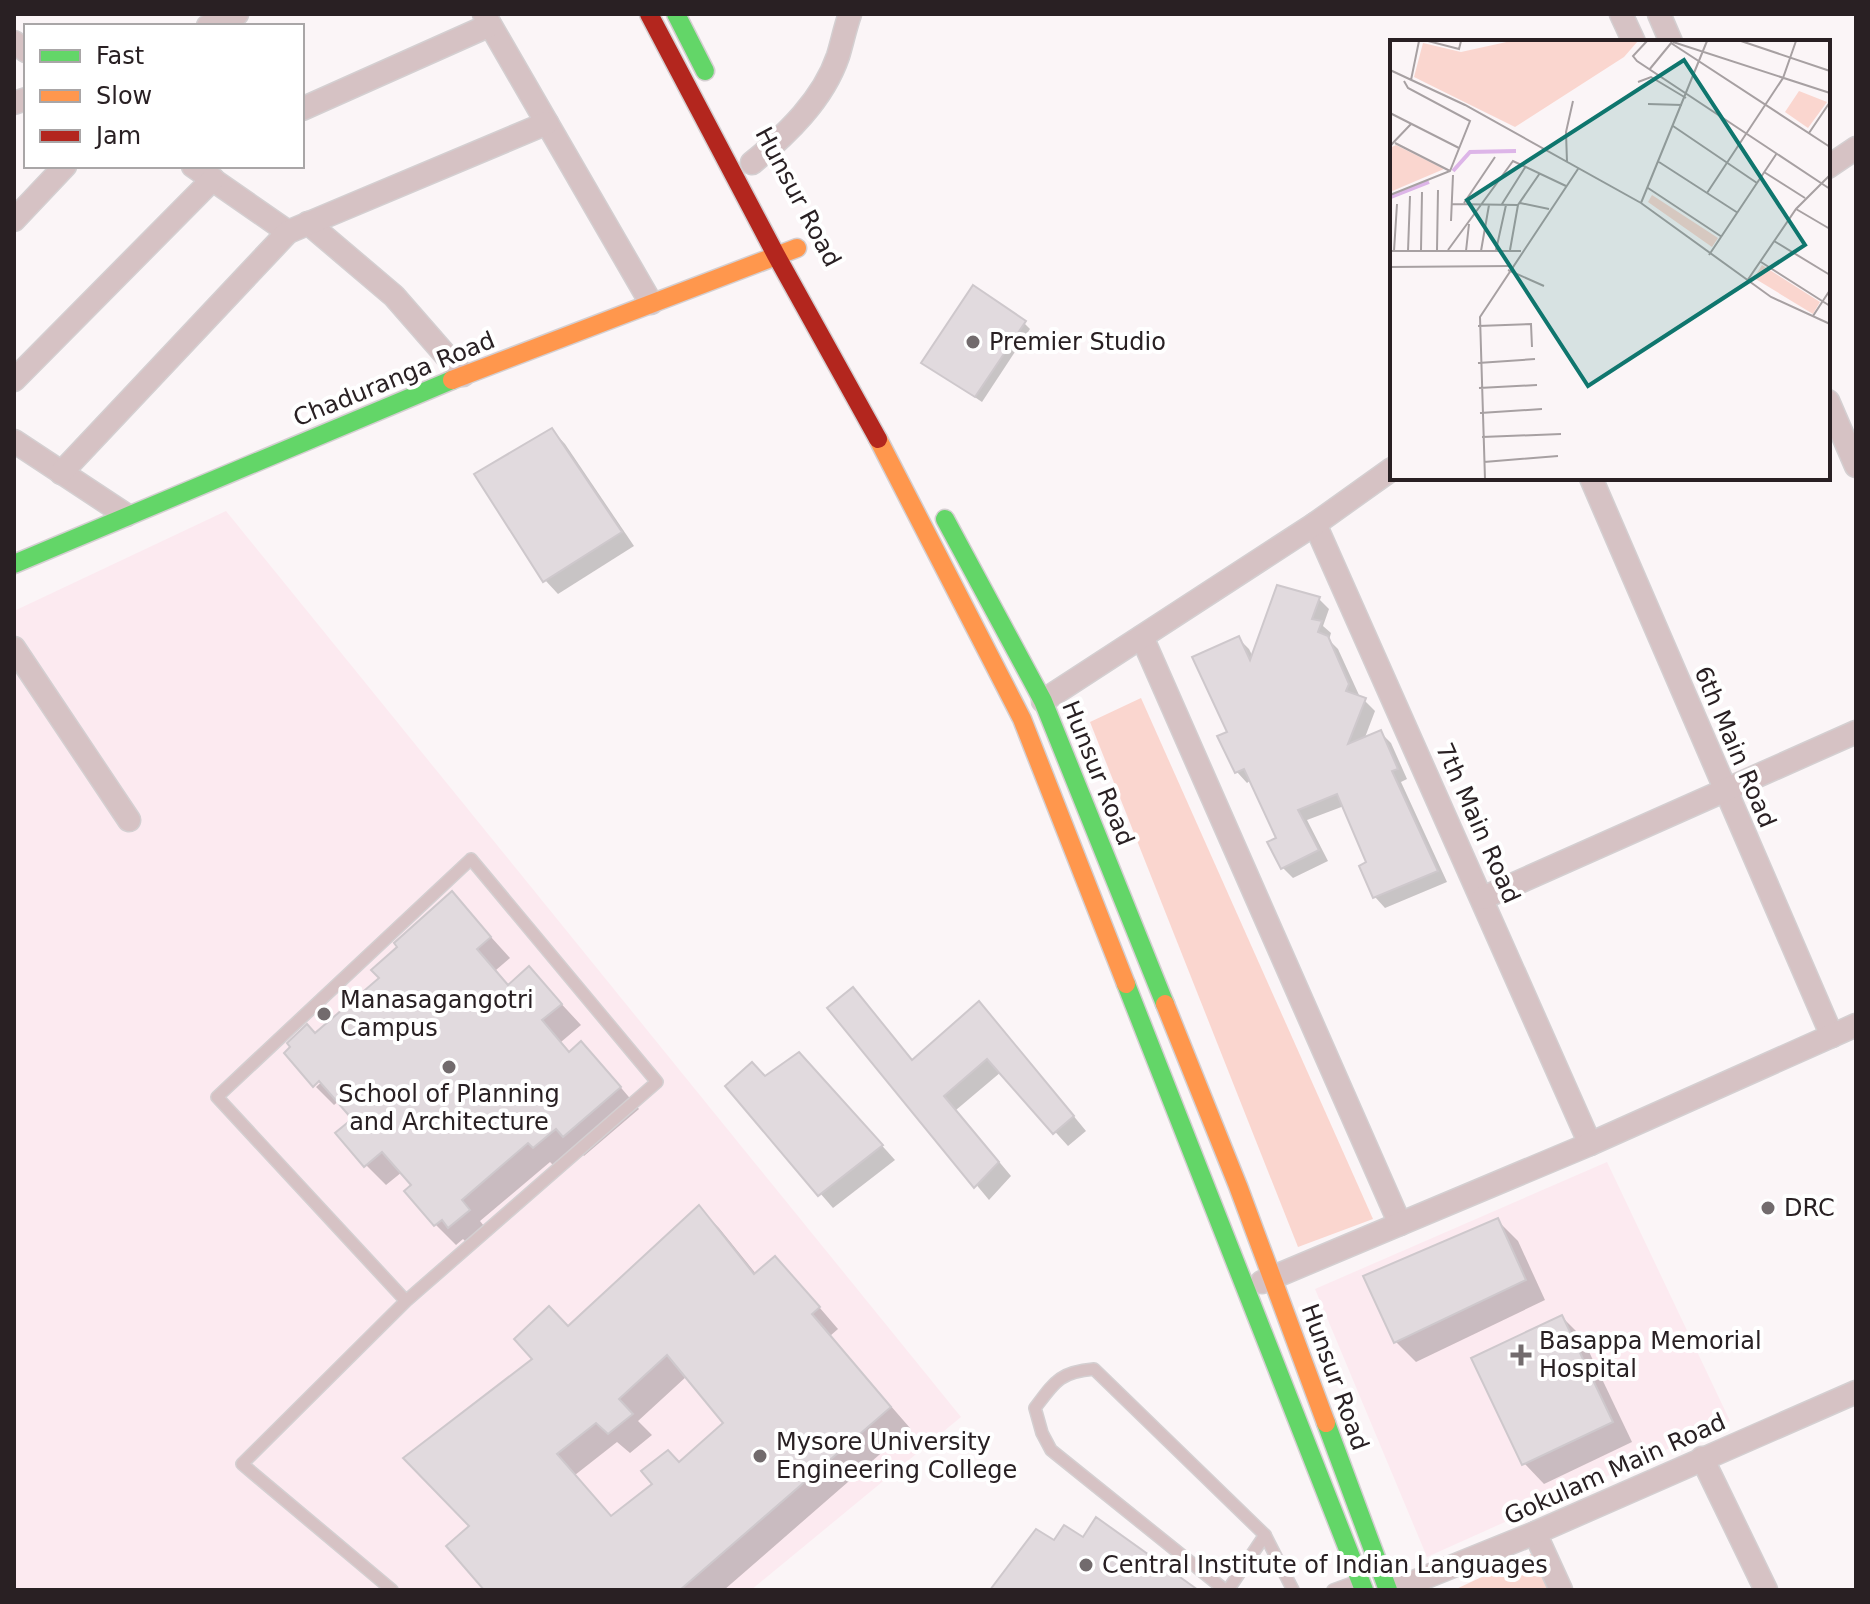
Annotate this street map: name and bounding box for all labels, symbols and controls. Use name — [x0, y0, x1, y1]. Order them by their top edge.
legend — [24, 24, 304, 168]
inset map — [1390, 40, 1830, 480]
text: Fast — [96, 42, 144, 70]
text: Slow — [96, 82, 152, 110]
text: Jam — [94, 122, 141, 150]
street label: Hunsur Road — [750, 122, 846, 272]
street label: Chaduranga Road — [289, 326, 499, 432]
place label: Premier Studio — [989, 328, 1166, 356]
marker: Premier Studio — [964, 333, 982, 351]
street label: 6th Main Road — [1688, 662, 1782, 832]
street label: Hunsur Road — [1056, 696, 1140, 850]
street label: 7th Main Road — [1430, 738, 1526, 908]
place label: Manasagangotri Campus — [340, 986, 534, 1042]
marker: Manasagangotri Campus — [315, 1005, 333, 1023]
marker: School of Planning and Architecture — [440, 1058, 458, 1076]
place label: School of Planning and Architecture — [338, 1080, 560, 1136]
place label: DRC — [1784, 1194, 1835, 1222]
marker: DRC — [1759, 1199, 1777, 1217]
street label: Hunsur Road — [1296, 1300, 1374, 1454]
place label: Basappa Memorial Hospital — [1539, 1327, 1762, 1383]
marker: Basappa Memorial Hospital — [1510, 1344, 1532, 1366]
street label: Gokulam Main Road — [1500, 1408, 1730, 1530]
place label: Mysore University Engineering College — [776, 1428, 1017, 1484]
marker: Mysore University Engineering College — [751, 1447, 769, 1465]
place label: Central Institute of Indian Languages — [1102, 1551, 1548, 1579]
marker: Central Institute of Indian Languages — [1077, 1556, 1095, 1574]

